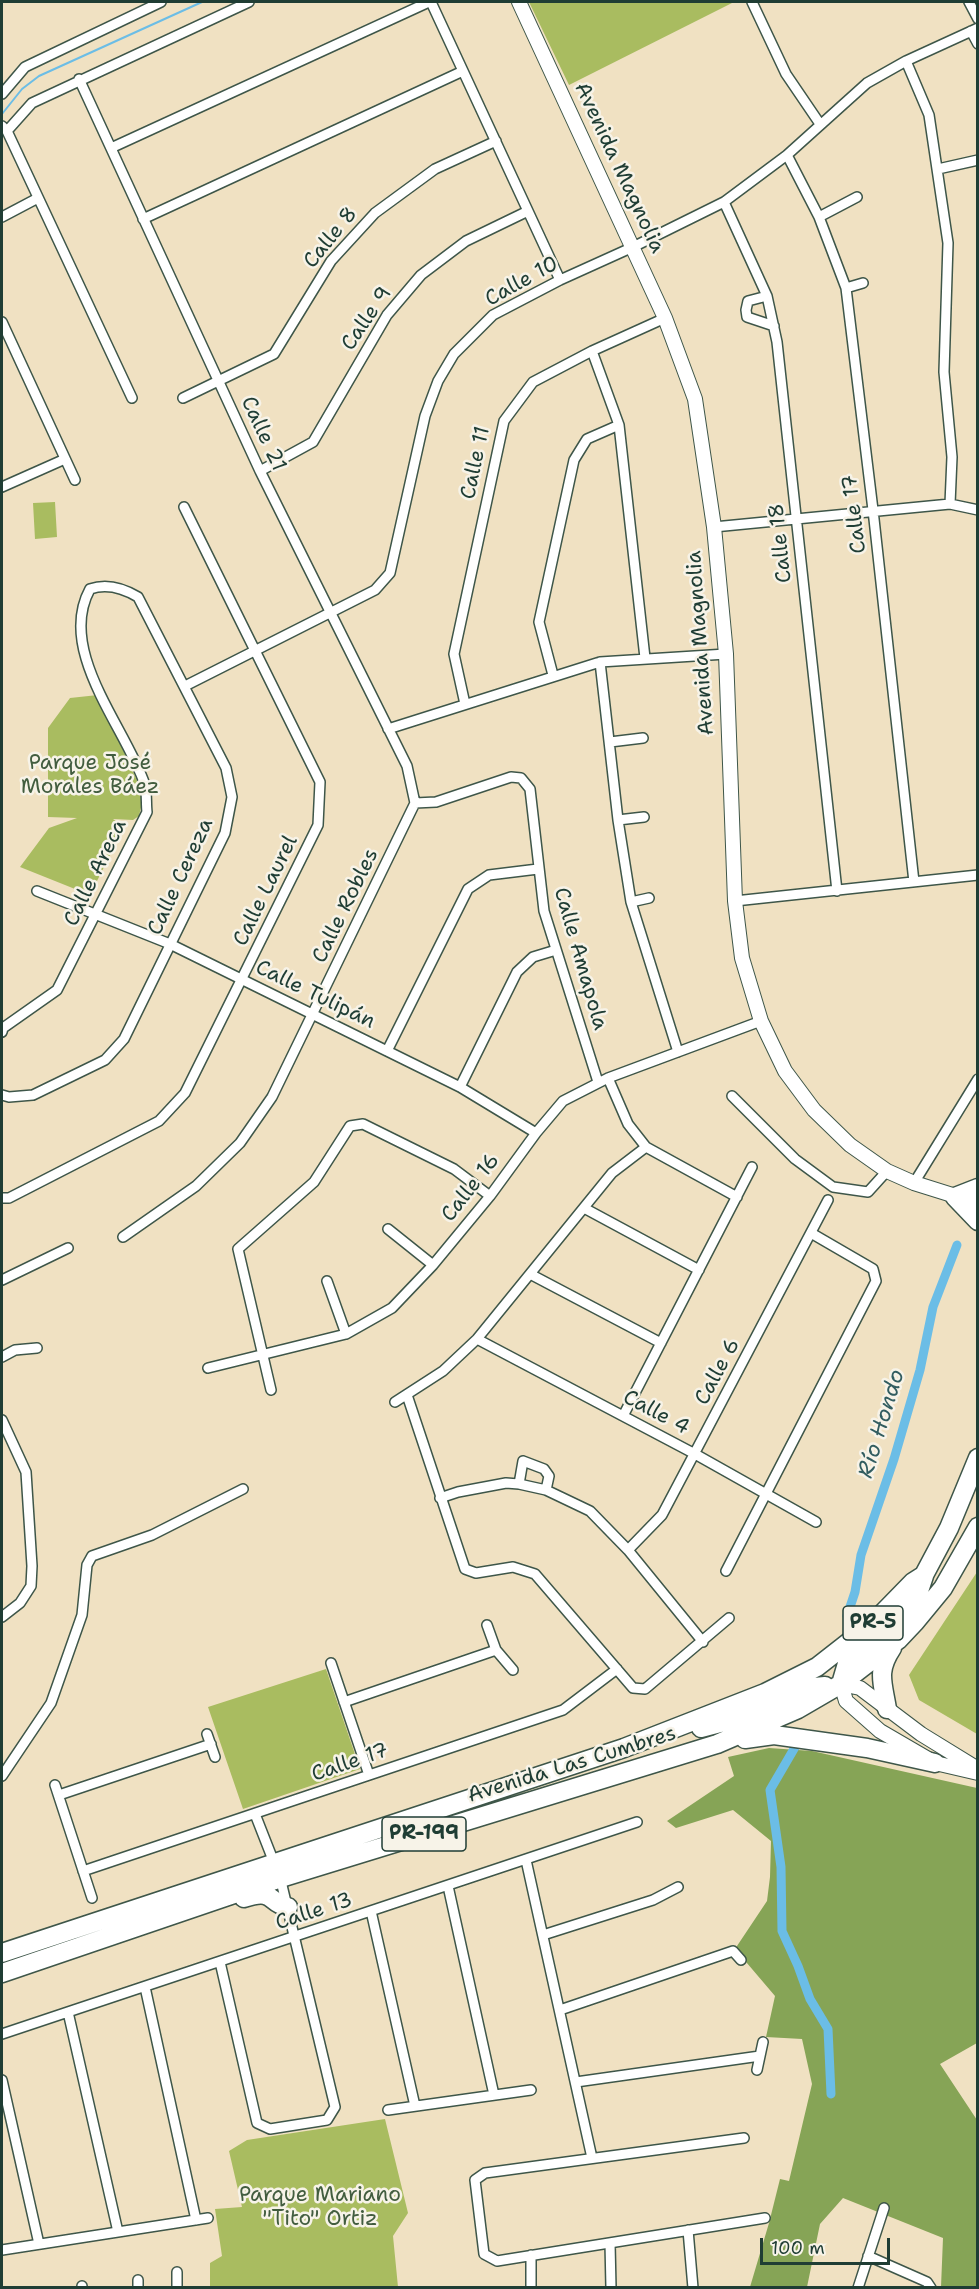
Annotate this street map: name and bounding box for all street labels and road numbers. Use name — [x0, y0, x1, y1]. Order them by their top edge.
street label: Avenida Magnolia — [568, 79, 670, 257]
street label: Calle 8 — [299, 202, 363, 274]
street label: Calle 10 — [481, 252, 563, 312]
street label: Calle 9 — [336, 282, 398, 356]
street label: Calle 21 — [235, 393, 291, 475]
street label: Calle 11 — [456, 424, 496, 502]
street label: Calle 17 — [838, 473, 872, 555]
street label: Calle 18 — [764, 502, 798, 584]
street label: Avenida Magnolia — [682, 550, 720, 736]
street label: Calle Cereza — [143, 814, 219, 940]
street label: Calle Areca — [59, 815, 133, 931]
street label: Calle Laurel — [228, 832, 304, 950]
street label: Calle Robles — [307, 845, 385, 967]
street label: Calle Amapola — [548, 885, 612, 1033]
street label: Calle Tulipán — [251, 955, 379, 1035]
street label: Calle 16 — [436, 1149, 506, 1227]
street label: Calle 6 — [690, 1334, 746, 1410]
street label: Calle 4 — [618, 1385, 694, 1441]
road number: PR-5 — [843, 1606, 903, 1640]
street label: Avenida Las Cumbres — [465, 1721, 679, 1809]
street label: Calle 17 — [308, 1738, 392, 1788]
road number: PR-199 — [382, 1817, 466, 1851]
street label: Calle 13 — [272, 1888, 356, 1936]

